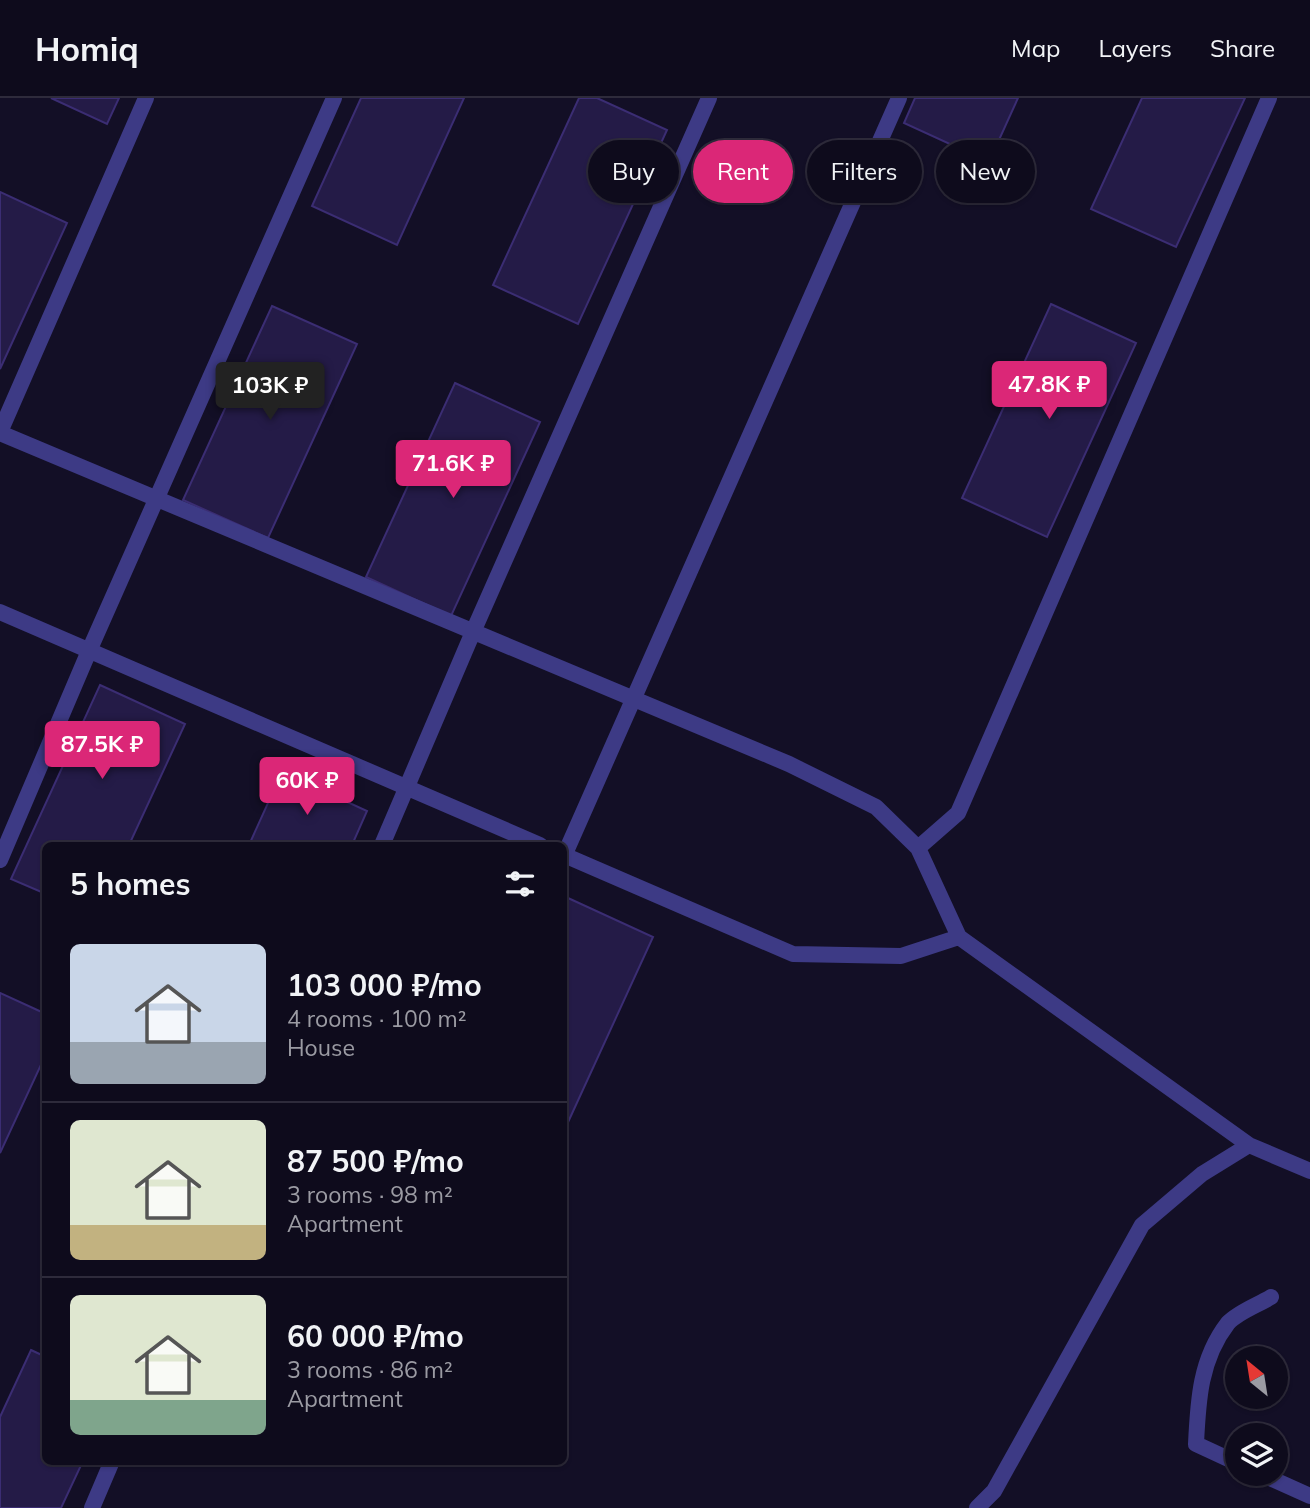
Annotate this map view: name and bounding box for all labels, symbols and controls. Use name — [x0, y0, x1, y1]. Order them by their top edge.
text: Homiq — [35, 28, 139, 69]
text: Map — [1011, 33, 1060, 63]
text: Layers — [1098, 33, 1172, 63]
text: Share — [1210, 33, 1275, 63]
chip: Buy — [588, 140, 679, 203]
chip: Rent — [693, 140, 793, 203]
chip: Filters — [807, 140, 922, 203]
chip: New — [936, 140, 1035, 203]
pin: 103K ₽ — [213, 362, 327, 422]
pin: 47.8K ₽ — [984, 362, 1114, 421]
text: 47.8K ₽ — [1008, 369, 1090, 398]
text: 103K ₽ — [232, 370, 308, 399]
pin: 71.6K ₽ — [388, 440, 518, 500]
text: 71.6K ₽ — [412, 448, 494, 477]
pin: 87.5K ₽ — [37, 722, 167, 781]
text: 87.5K ₽ — [61, 729, 143, 758]
pin: 60K ₽ — [258, 758, 356, 817]
text: 60K ₽ — [275, 765, 339, 794]
text: 5 homes — [70, 865, 191, 903]
icon: filters — [501, 865, 539, 903]
text: 103 000 ₽/mo — [287, 966, 482, 1004]
icon: home — [126, 972, 210, 1056]
text: 4 rooms · 100 m² — [287, 1004, 467, 1033]
text: House — [287, 1033, 355, 1062]
text: 87 500 ₽/mo — [287, 1142, 464, 1180]
icon: home — [126, 1148, 210, 1232]
text: 3 rooms · 98 m² — [287, 1180, 453, 1209]
text: Apartment — [287, 1209, 403, 1238]
text: 60 000 ₽/mo — [287, 1317, 464, 1355]
icon: home — [126, 1323, 210, 1407]
north arrow — [1225, 1346, 1288, 1409]
map controls — [1225, 1346, 1288, 1486]
text: 3 rooms · 86 m² — [287, 1355, 453, 1384]
text: Apartment — [287, 1384, 403, 1413]
button: layers — [1225, 1423, 1288, 1486]

